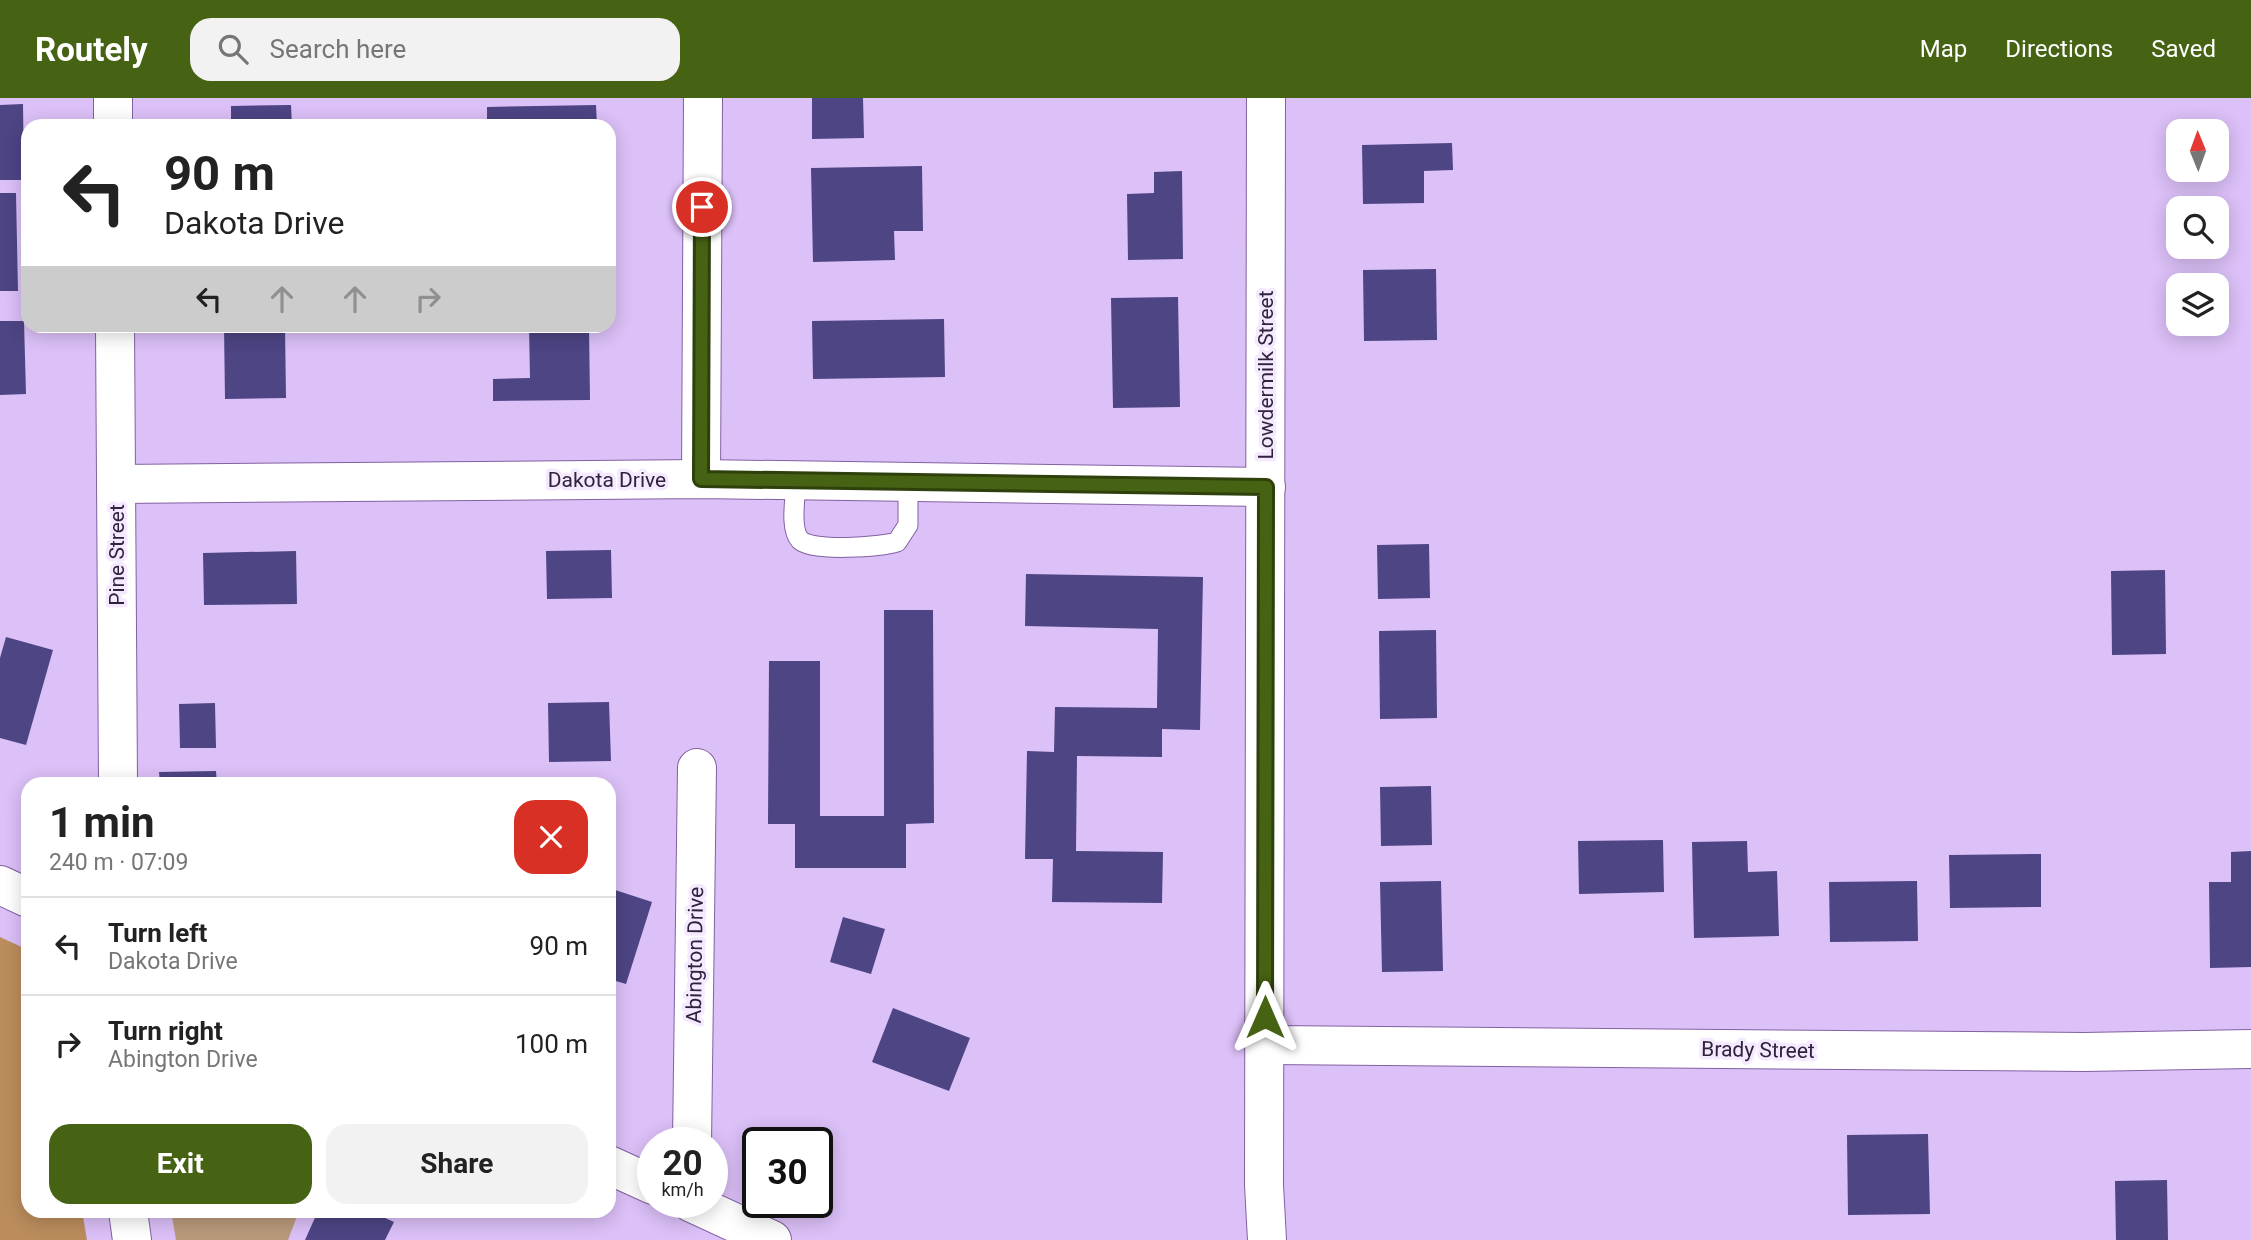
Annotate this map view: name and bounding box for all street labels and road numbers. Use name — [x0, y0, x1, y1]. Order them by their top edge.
street label: Lowdermilk Street — [1254, 290, 1278, 460]
street label: Dakota Drive — [548, 468, 666, 492]
street label: Pine Street — [105, 504, 129, 606]
street label: Abington Drive — [682, 886, 708, 1024]
street label: Brady Street — [1701, 1037, 1815, 1063]

